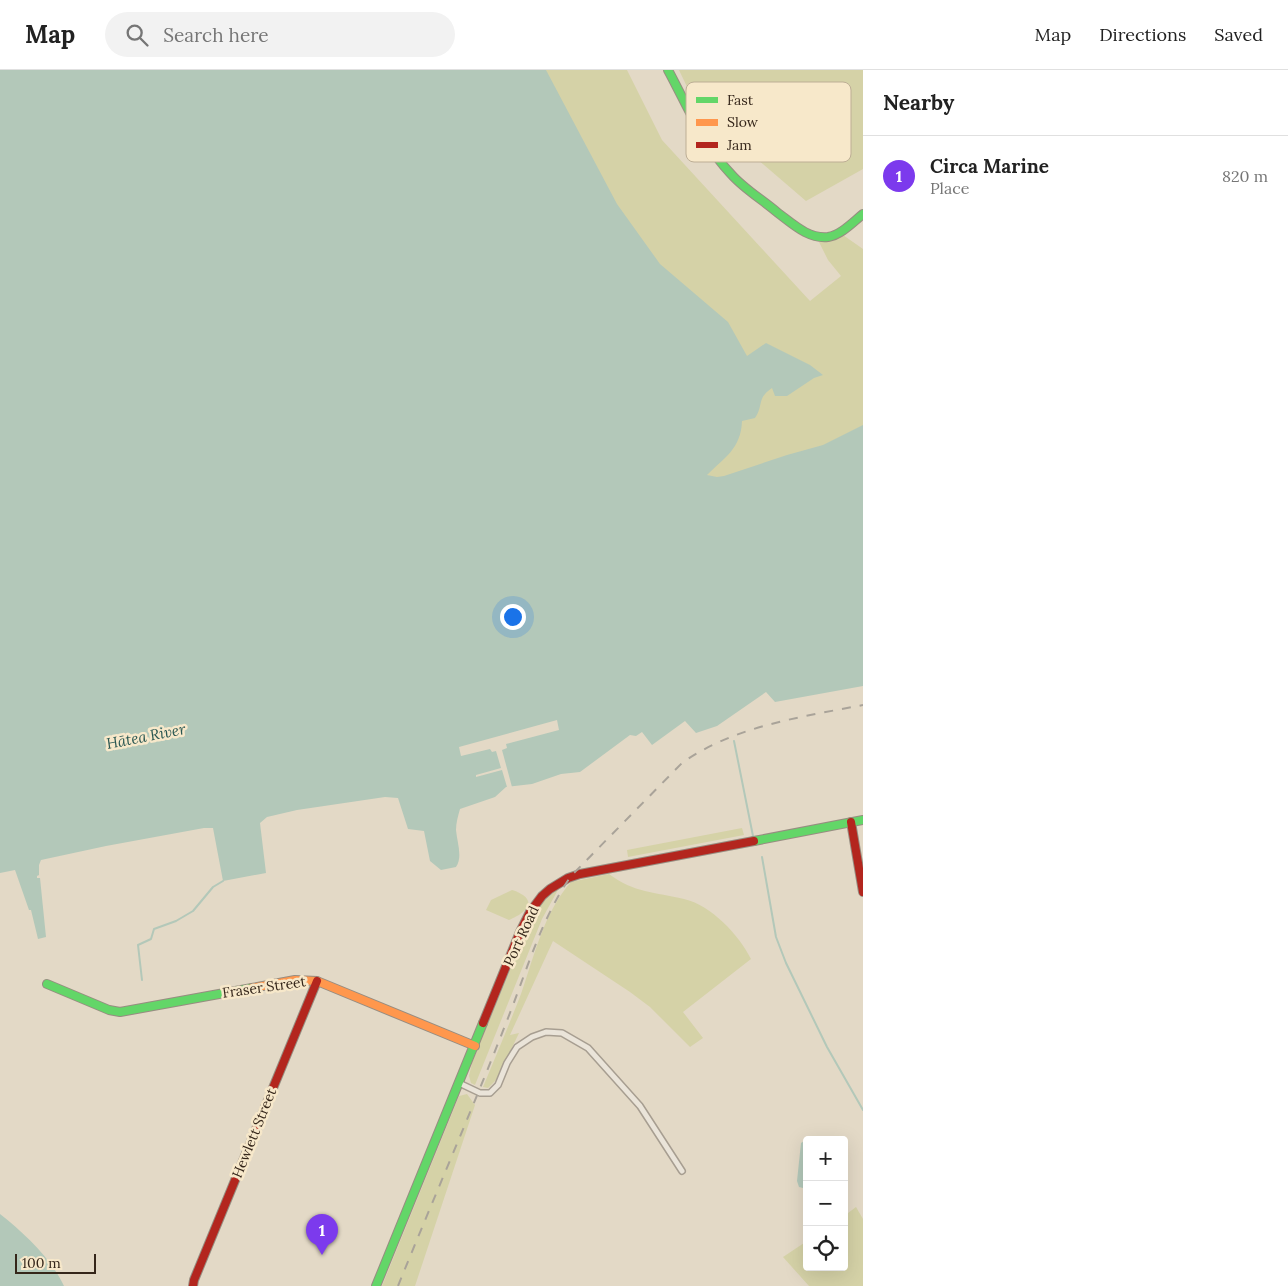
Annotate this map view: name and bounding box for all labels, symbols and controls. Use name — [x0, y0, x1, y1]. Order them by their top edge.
search box — [105, 12, 455, 57]
text: Map — [25, 19, 75, 50]
icon: search — [123, 21, 151, 49]
text: Search here — [163, 23, 269, 47]
text: Map — [1035, 23, 1071, 46]
text: Directions — [1099, 23, 1186, 46]
text: Saved — [1214, 23, 1263, 46]
legend — [686, 82, 851, 162]
text: Nearby — [883, 89, 954, 116]
text: Fast — [727, 91, 754, 109]
text: Slow — [727, 113, 759, 131]
text: Jam — [726, 136, 752, 154]
text: Circa Marine — [930, 154, 1049, 178]
text: 1 — [896, 166, 902, 186]
text: 820 m — [1222, 166, 1268, 186]
text: Place — [930, 178, 969, 198]
your location — [500, 604, 526, 630]
water label: Hātea River — [105, 719, 187, 753]
street label: Port Road — [499, 903, 543, 969]
street label: Fraser Street — [221, 972, 308, 1002]
street label: Hewlett Street — [228, 1085, 280, 1180]
map controls — [803, 1136, 848, 1271]
button: + — [803, 1136, 848, 1181]
button: − — [803, 1181, 848, 1226]
pin: 1 — [306, 1214, 338, 1255]
button: locate — [803, 1226, 848, 1271]
scale bar — [15, 1251, 96, 1274]
text: 100 m — [22, 1254, 61, 1272]

